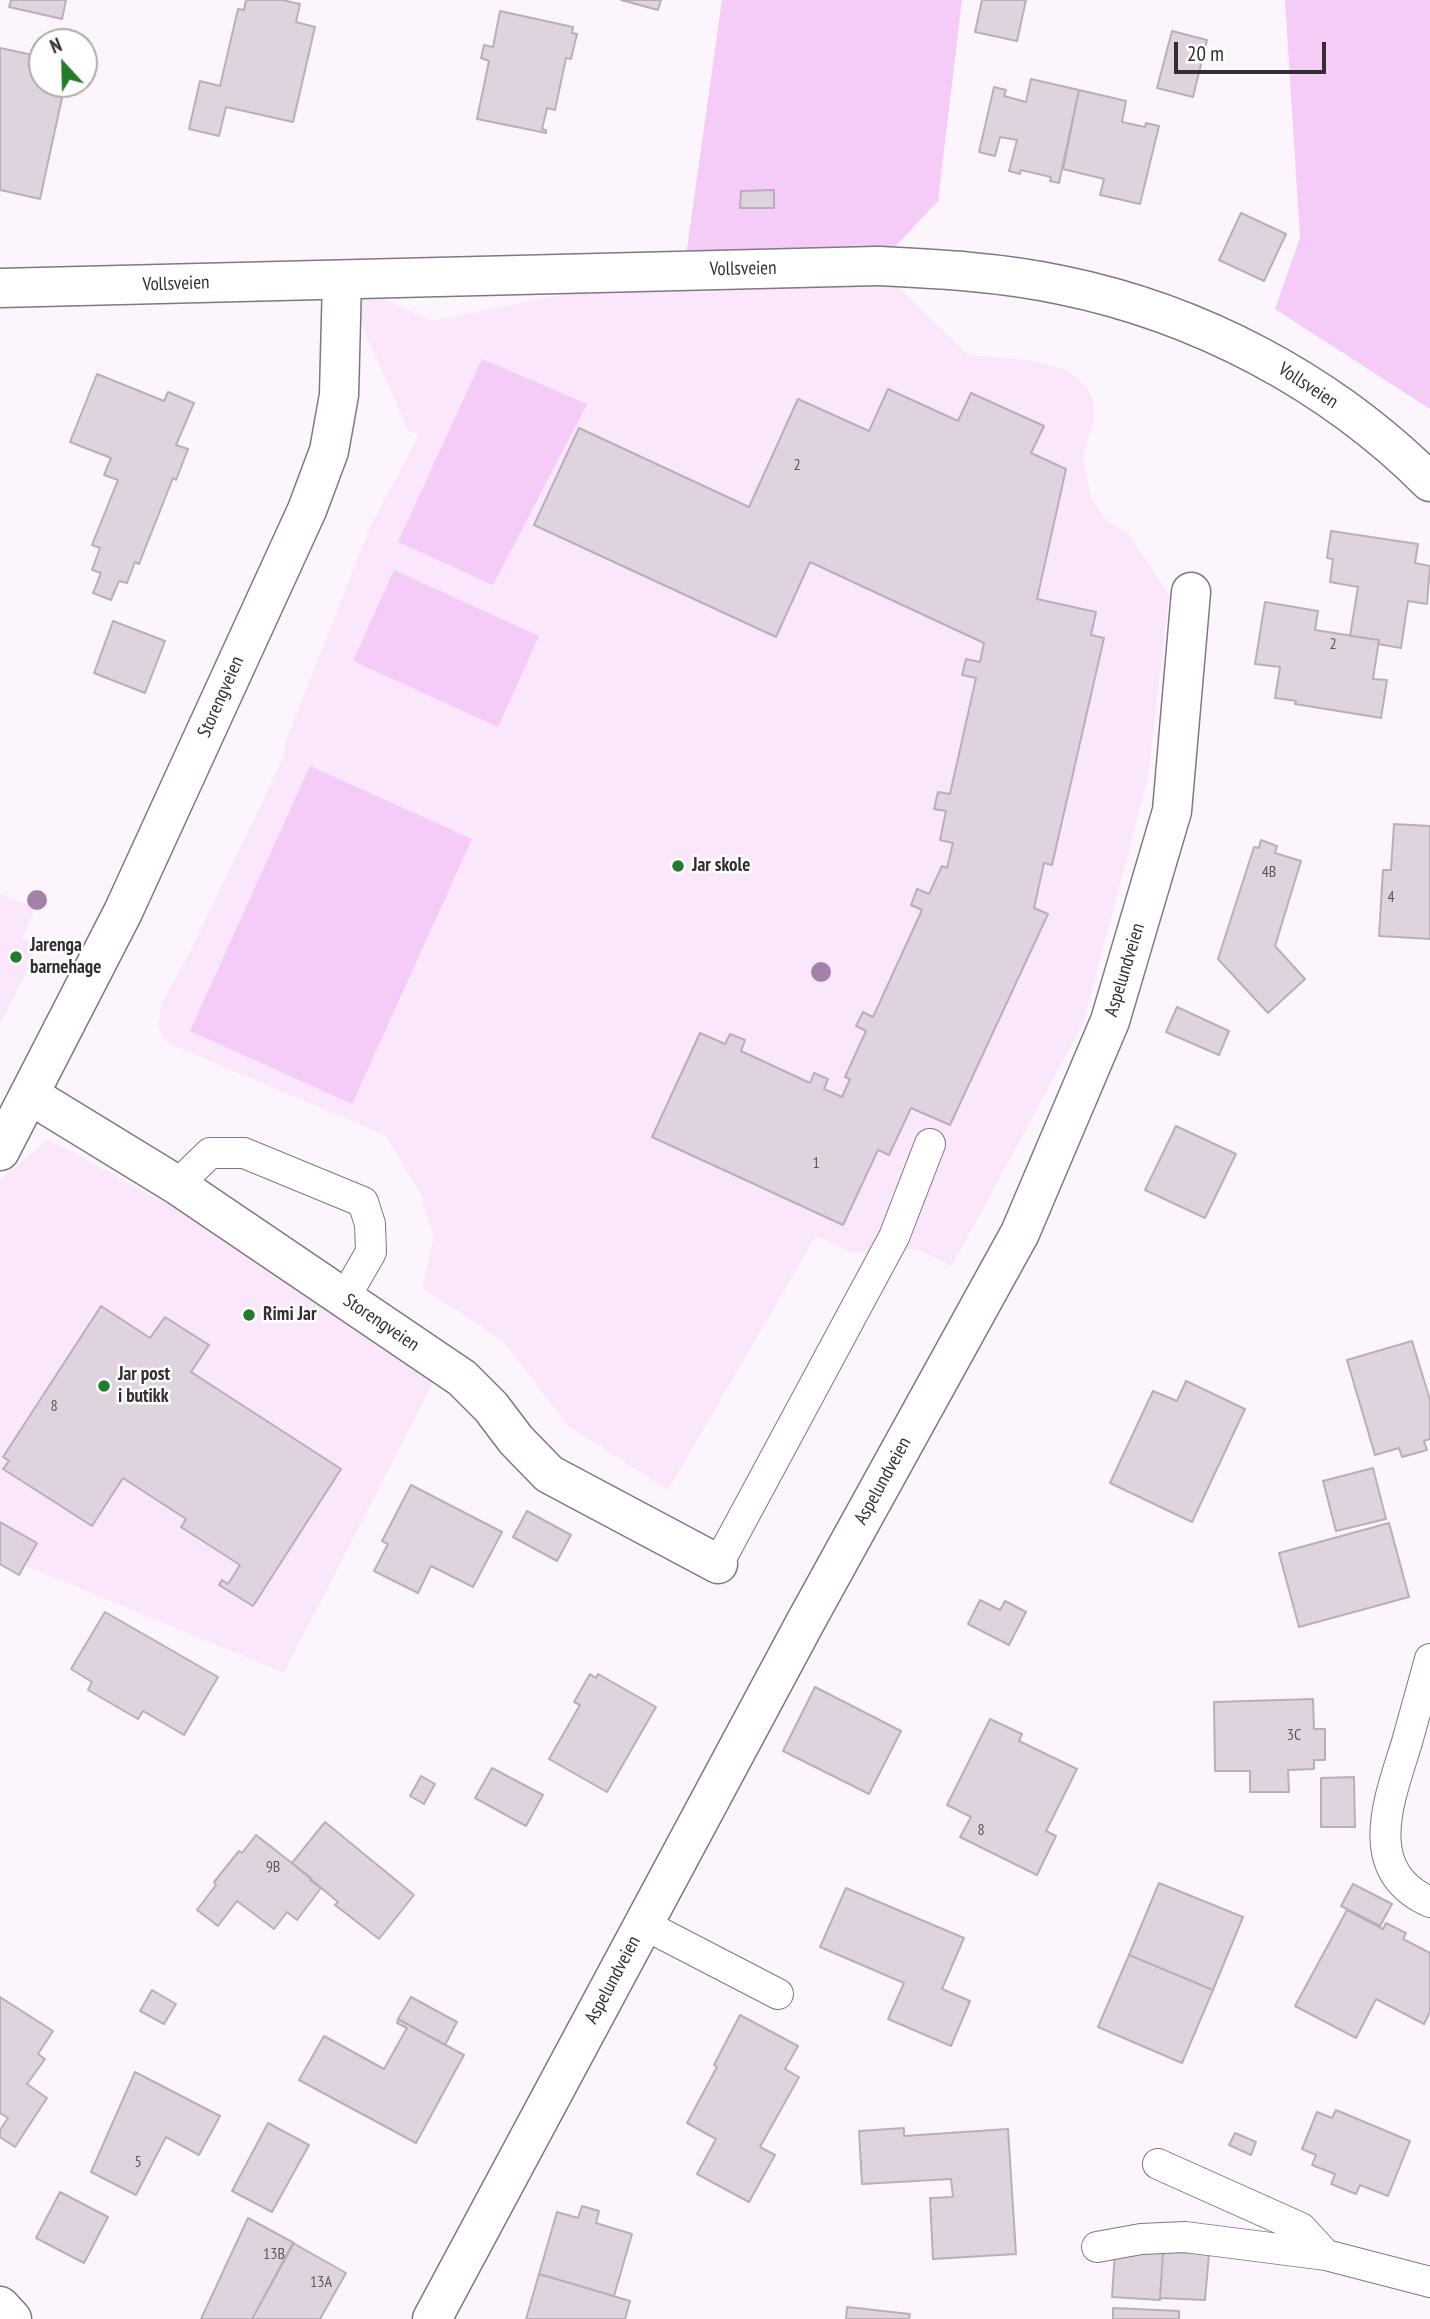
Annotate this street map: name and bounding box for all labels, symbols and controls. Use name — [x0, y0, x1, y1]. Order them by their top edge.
north arrow — [28, 28, 98, 98]
scale bar — [1178, 28, 1330, 72]
text: N — [47, 32, 65, 58]
text: 20 m — [1187, 40, 1224, 67]
street label: Vollsveien — [709, 257, 777, 281]
street label: Vollsveien — [142, 271, 210, 297]
street label: Vollsveien — [1274, 358, 1342, 414]
house number: 2 — [793, 455, 801, 475]
house number: 2 — [1329, 634, 1337, 654]
street label: Storengveien — [193, 653, 249, 741]
place label: Jar skole — [692, 855, 750, 877]
marker: Jar skole — [670, 858, 686, 874]
house number: 4B — [1262, 862, 1276, 882]
house number: 4 — [1387, 887, 1395, 907]
street label: Aspelundveien — [1100, 921, 1150, 1019]
place label: Jarenga barnehage — [30, 935, 101, 979]
marker: Jarenga barnehage — [8, 949, 24, 965]
house number: 1 — [812, 1153, 820, 1173]
street label: Storengveien — [339, 1289, 423, 1357]
place label: Rimi Jar — [263, 1304, 317, 1326]
marker: Rimi Jar — [241, 1307, 257, 1323]
place label: Jar post i butikk — [118, 1364, 170, 1408]
marker: Jar post i butikk — [96, 1378, 112, 1394]
house number: 8 — [50, 1396, 58, 1416]
street label: Aspelundveien — [850, 1433, 916, 1529]
house number: 3C — [1287, 1725, 1301, 1745]
house number: 8 — [977, 1820, 985, 1840]
house number: 9B — [266, 1857, 280, 1877]
street label: Aspelundveien — [580, 1932, 646, 2028]
house number: 5 — [134, 2152, 142, 2172]
house number: 13B — [263, 2244, 285, 2264]
house number: 13A — [310, 2272, 332, 2292]

